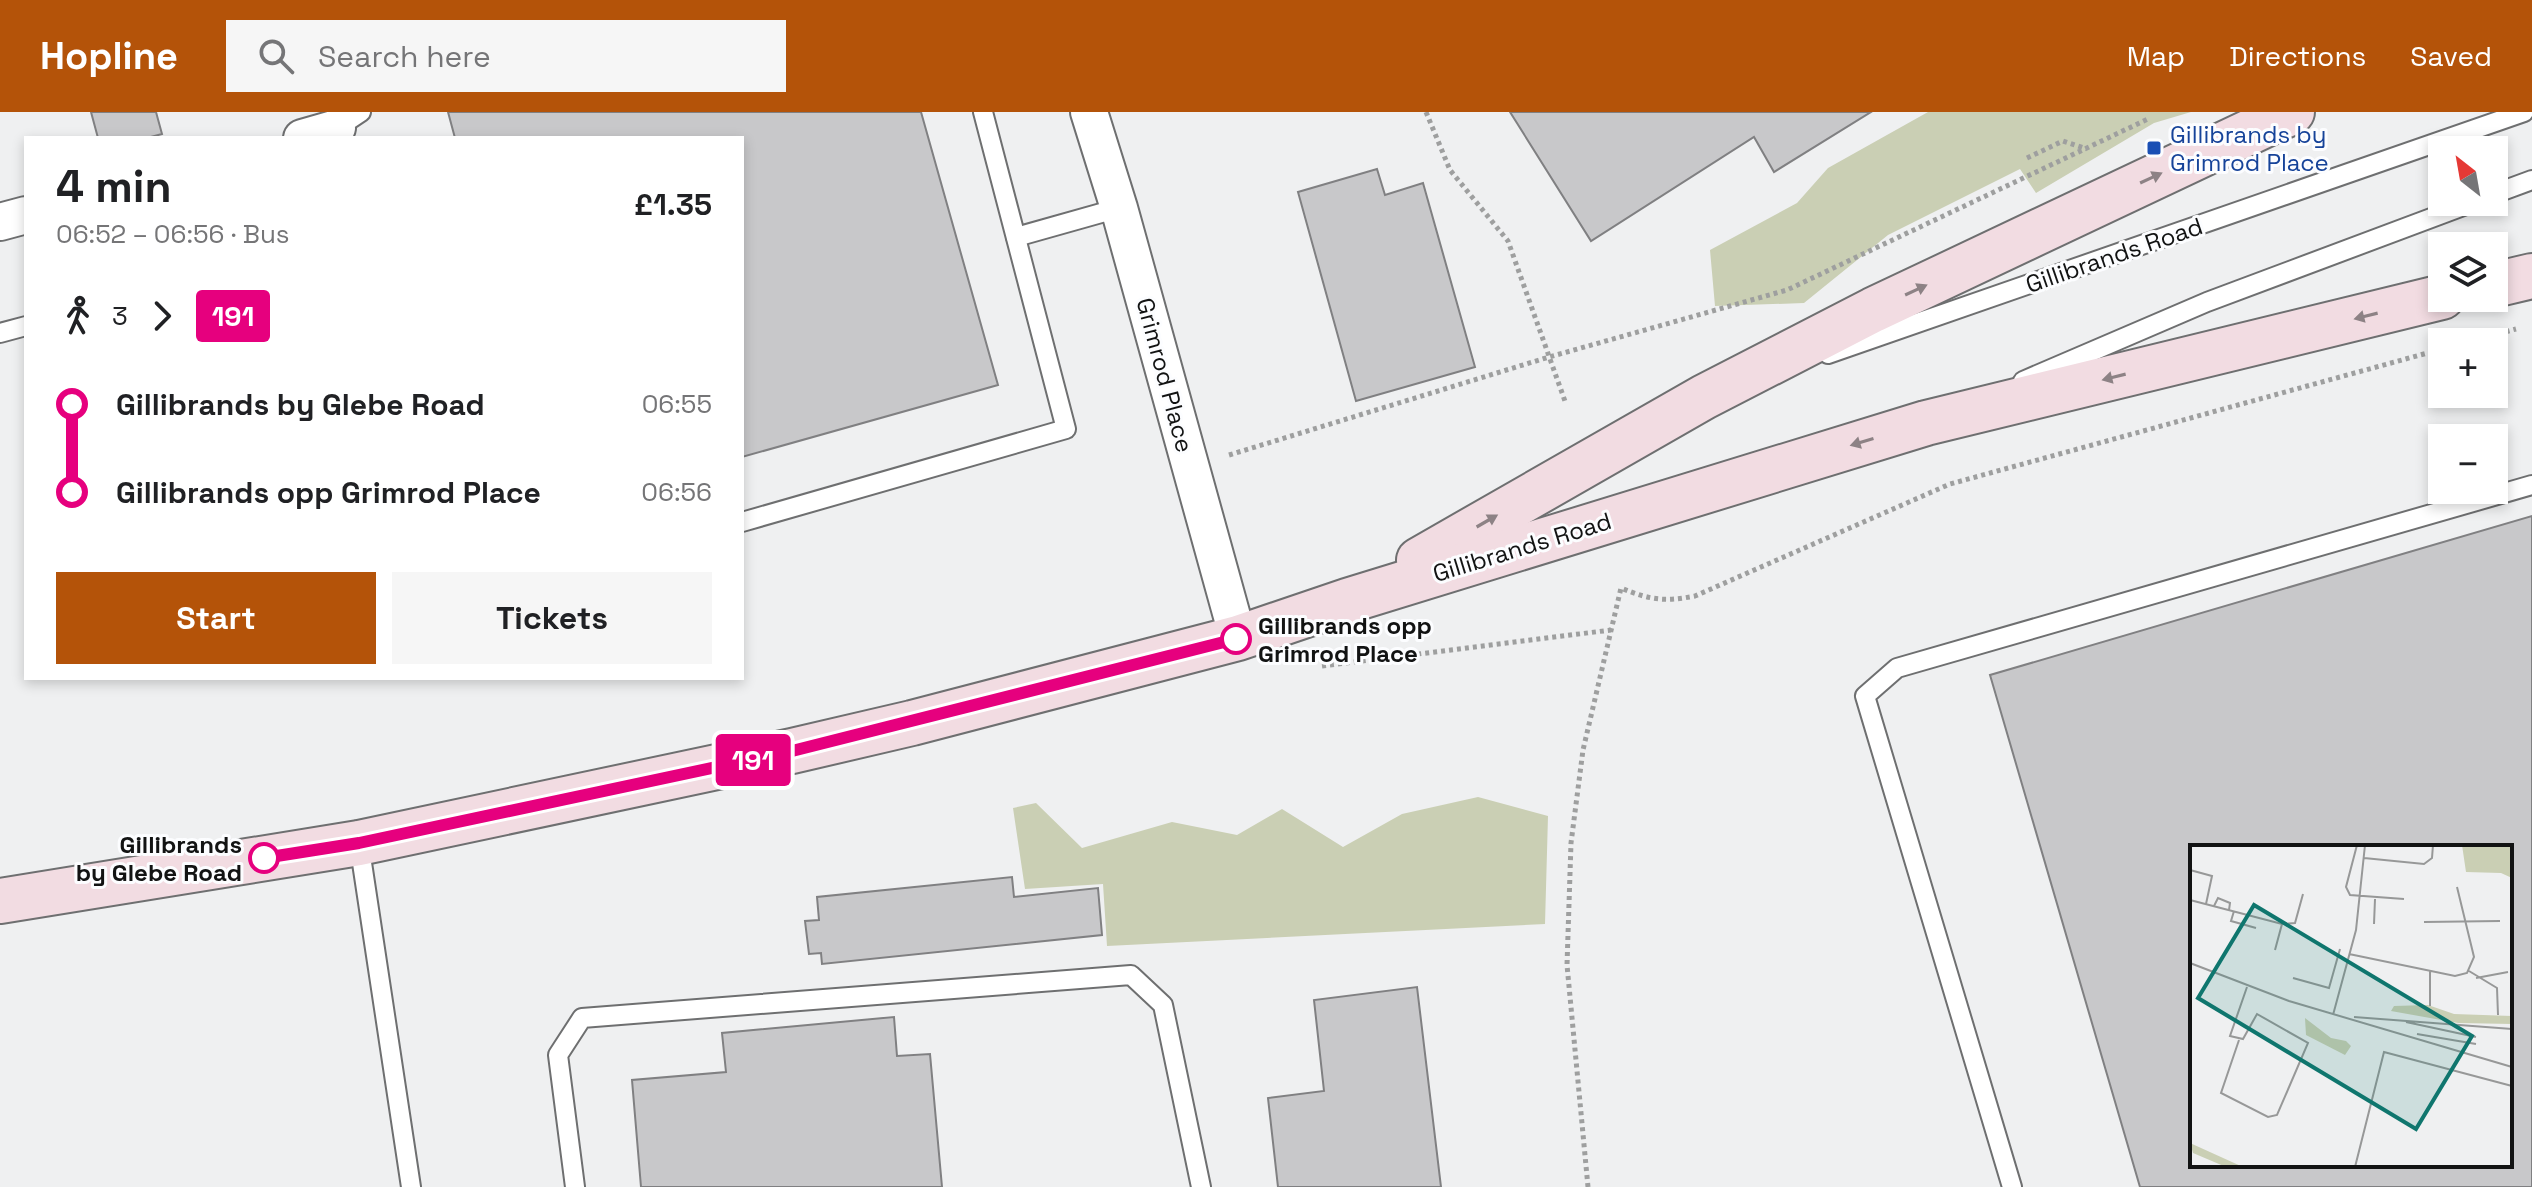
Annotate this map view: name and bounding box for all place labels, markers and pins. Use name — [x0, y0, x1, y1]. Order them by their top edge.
place label: Gillibrands by Grimrod Place — [2170, 119, 2329, 178]
marker: Gillibrands by Grimrod Place — [2145, 139, 2163, 157]
place label: Gillibrands opp Grimrod Place — [1258, 610, 1432, 669]
marker: Gillibrands opp Grimrod Place — [1221, 624, 1251, 654]
place label: Gillibrands by Glebe Road — [76, 829, 242, 888]
marker: Gillibrands by Glebe Road — [249, 843, 279, 873]

